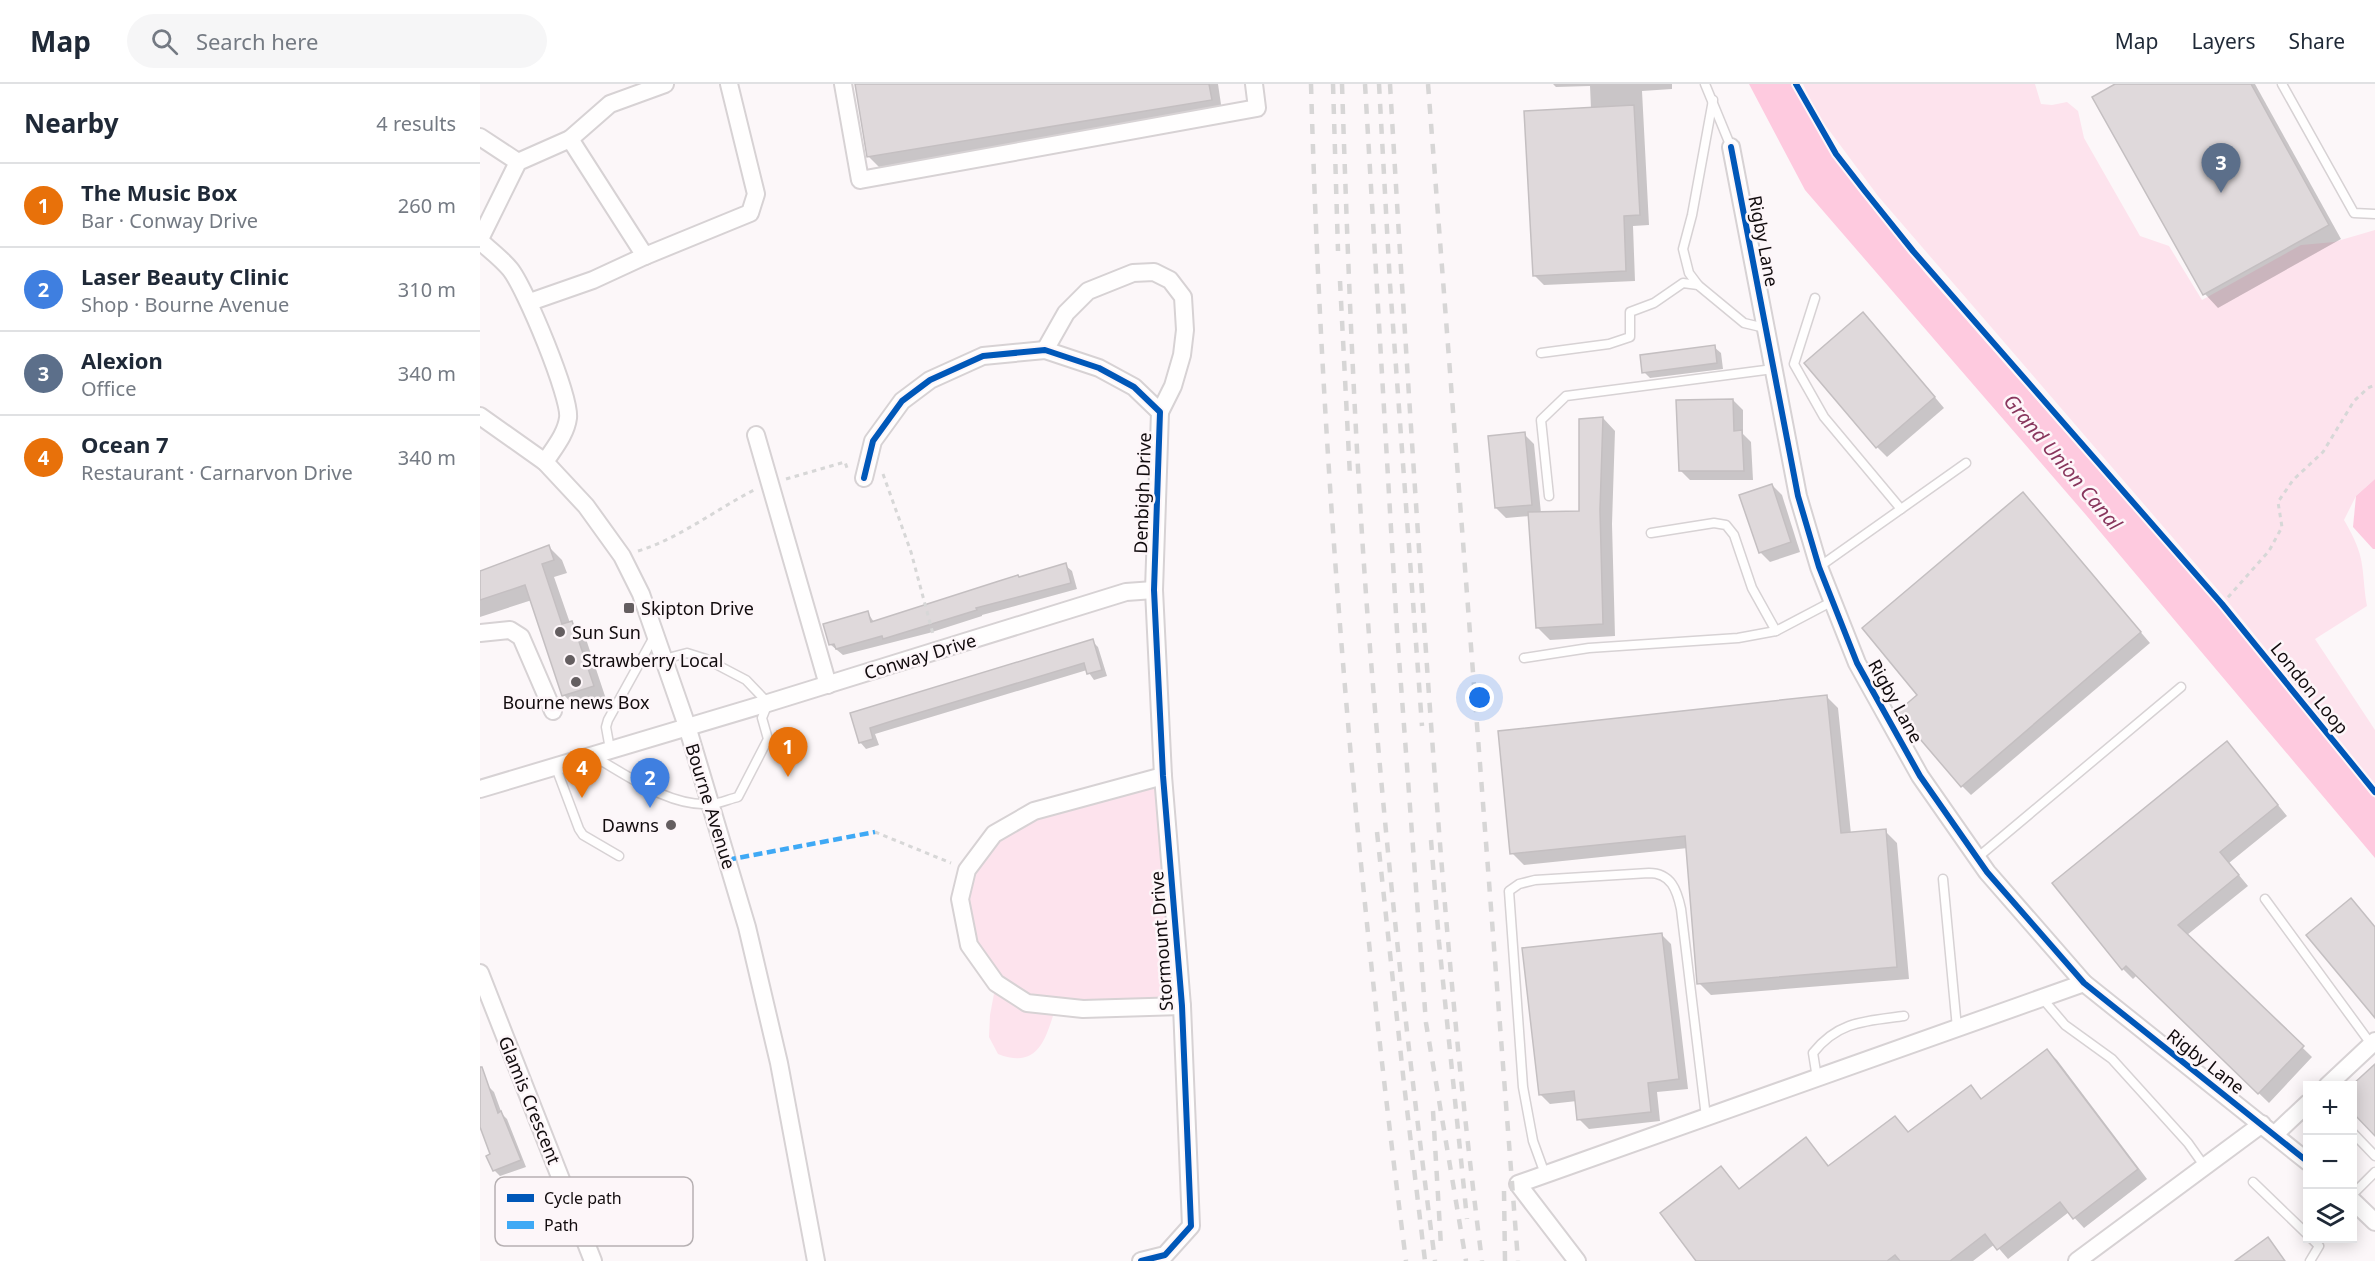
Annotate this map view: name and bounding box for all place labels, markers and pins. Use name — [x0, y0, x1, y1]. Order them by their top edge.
pin: 3 — [2202, 144, 2240, 193]
place label: Skipton Drive — [641, 596, 754, 620]
marker: Skipton Drive — [622, 601, 636, 615]
place label: Sun Sun — [572, 620, 641, 644]
marker: Sun Sun — [553, 625, 567, 639]
place label: Strawberry Local — [582, 648, 723, 672]
marker: Strawberry Local — [563, 653, 577, 667]
marker: Bourne news Box — [569, 675, 583, 689]
place label: Bourne news Box — [502, 690, 650, 714]
pin: 1 — [768, 728, 808, 777]
pin: 4 — [562, 748, 602, 798]
pin: 2 — [630, 758, 670, 808]
place label: Dawns — [602, 813, 659, 837]
marker: Dawns — [664, 818, 678, 832]

